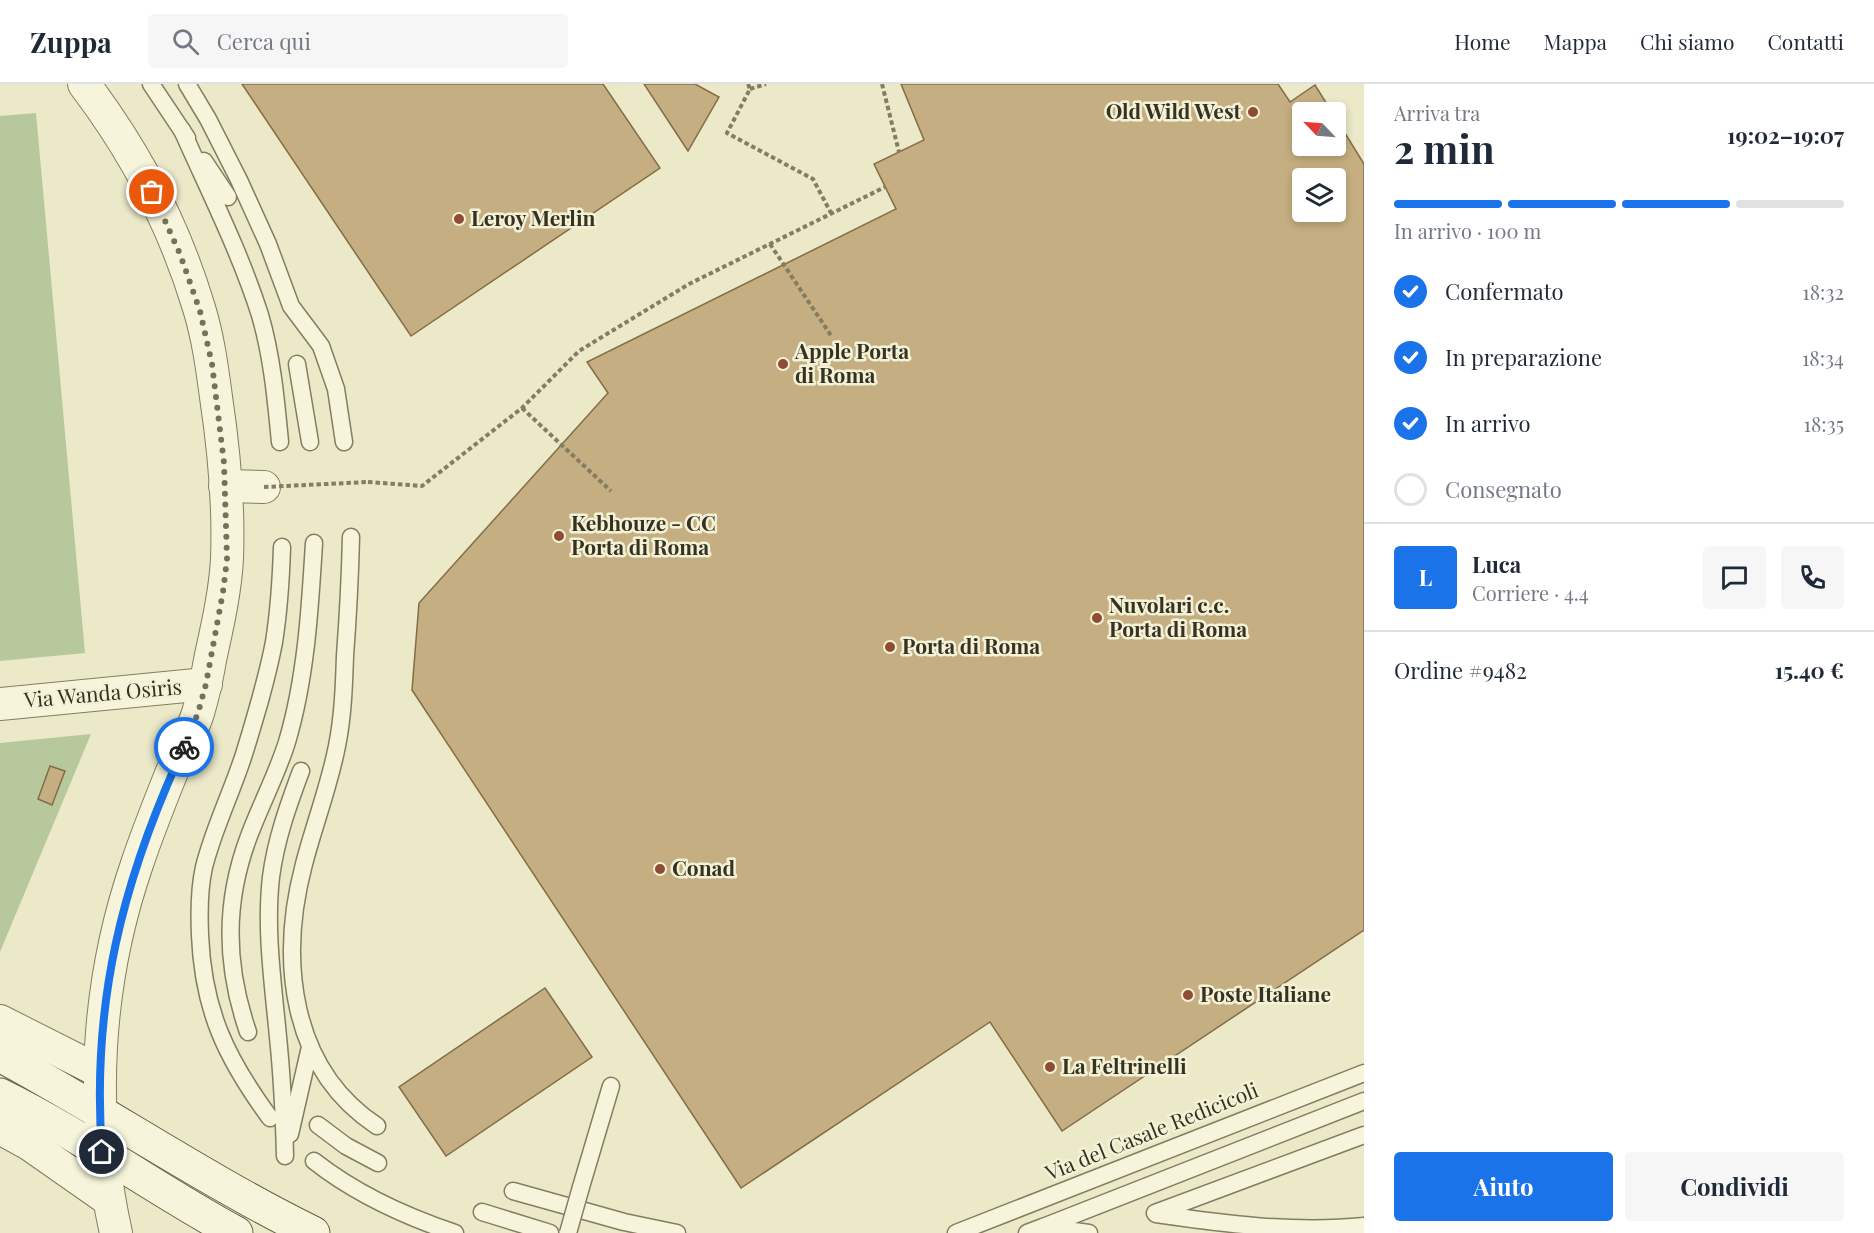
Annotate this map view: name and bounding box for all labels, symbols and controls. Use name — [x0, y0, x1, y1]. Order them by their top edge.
search box — [148, 14, 568, 68]
text: Zuppa — [30, 23, 112, 60]
icon: search — [169, 25, 202, 58]
text: Cerca qui — [217, 26, 311, 56]
text: Home — [1454, 27, 1511, 55]
text: Mappa — [1544, 27, 1607, 55]
text: Chi siamo — [1640, 27, 1734, 55]
text: Contatti — [1767, 27, 1844, 55]
place label: Old Wild West — [1106, 96, 1242, 124]
text: Arriva tra — [1394, 99, 1480, 126]
north arrow — [1292, 102, 1346, 156]
map controls — [1292, 102, 1346, 222]
marker: Old Wild West — [1246, 105, 1260, 119]
text: 19:02–19:07 — [1727, 120, 1844, 150]
text: 2 min — [1394, 122, 1495, 174]
pin — [126, 166, 177, 217]
button: layers — [1292, 168, 1346, 222]
icon: bag — [135, 175, 168, 208]
place label: Leroy Merlin — [471, 203, 596, 231]
marker: Leroy Merlin — [452, 212, 466, 226]
text: In arrivo · 100 m — [1394, 217, 1541, 244]
icon: check — [1394, 275, 1427, 308]
text: Confermato — [1445, 276, 1564, 306]
text: 18:32 — [1802, 278, 1844, 305]
place label: Apple Porta di Roma — [794, 336, 909, 388]
icon: check — [1394, 341, 1427, 374]
text: In preparazione — [1445, 342, 1602, 372]
text: 18:34 — [1802, 344, 1844, 371]
marker: Apple Porta di Roma — [776, 357, 790, 371]
icon: check — [1394, 407, 1427, 440]
text: In arrivo — [1445, 408, 1531, 438]
text: 18:35 — [1804, 410, 1844, 437]
text: Consegnato — [1445, 474, 1562, 504]
place label: Kebhouze - CC Porta di Roma — [571, 508, 716, 560]
marker: Kebhouze - CC Porta di Roma — [552, 529, 566, 543]
button: chat — [1703, 546, 1766, 609]
button: phone — [1781, 546, 1844, 609]
text: Luca — [1472, 549, 1521, 579]
text: L — [1419, 562, 1432, 592]
text: Corriere · 4.4 — [1472, 579, 1589, 606]
place label: Nuvolari c.c. Porta di Roma — [1109, 590, 1247, 642]
marker: Nuvolari c.c. Porta di Roma — [1090, 611, 1104, 625]
place label: Porta di Roma — [902, 631, 1040, 659]
marker: Porta di Roma — [883, 640, 897, 654]
text: Ordine #9482 — [1394, 655, 1527, 685]
text: 15.40 € — [1775, 655, 1844, 685]
street label: Via Wanda Osiris — [22, 671, 183, 713]
courier — [154, 717, 214, 777]
icon: bike — [168, 731, 201, 764]
place label: Conad — [672, 853, 735, 881]
marker: Conad — [653, 862, 667, 876]
place label: Poste Italiane — [1200, 979, 1331, 1007]
marker: Poste Italiane — [1181, 988, 1195, 1002]
place label: La Feltrinelli — [1062, 1051, 1187, 1079]
marker: La Feltrinelli — [1043, 1060, 1057, 1074]
street label: Via del Casale Redicicoli — [1040, 1075, 1262, 1186]
pin — [76, 1126, 127, 1177]
icon: home — [85, 1135, 118, 1168]
button: Aiuto — [1394, 1152, 1613, 1221]
button: Condividi — [1625, 1152, 1844, 1221]

